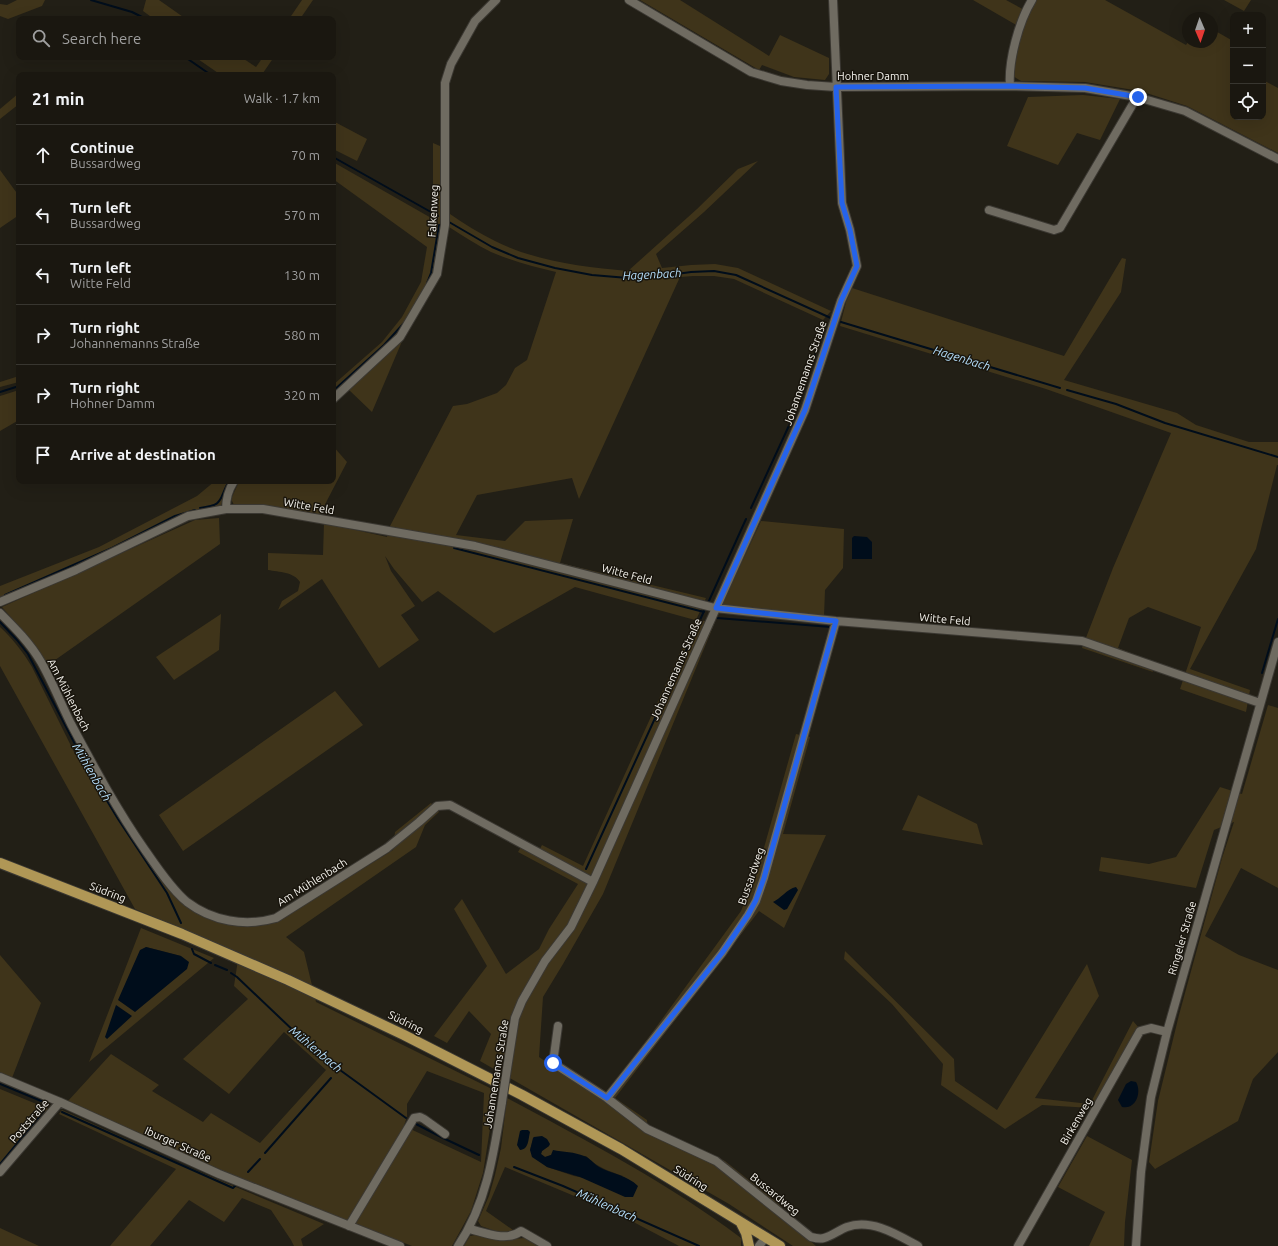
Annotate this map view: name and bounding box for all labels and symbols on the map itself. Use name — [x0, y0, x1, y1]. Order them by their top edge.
north arrow — [1182, 12, 1218, 48]
street label: Hohner Damm — [837, 70, 909, 82]
route end — [1129, 88, 1147, 106]
street label: Falkenweg — [426, 184, 440, 238]
water label: Hagenbach — [622, 266, 682, 282]
street label: Johannemanns Straße — [781, 319, 829, 427]
water label: Hagenbach — [932, 343, 992, 373]
street label: Witte Feld — [283, 496, 335, 516]
street label: Witte Feld — [601, 562, 653, 586]
street label: Witte Feld — [919, 611, 971, 627]
street label: Johannemanns Straße — [648, 616, 704, 722]
street label: Am Mühlenbach — [45, 657, 93, 733]
water label: Mühlenbach — [70, 741, 114, 803]
street label: Bussardweg — [736, 846, 766, 906]
street label: Am Mühlenbach — [275, 856, 349, 908]
street label: Südring — [88, 880, 128, 904]
street label: Ringeler Straße — [1166, 900, 1198, 976]
street label: Südring — [386, 1008, 426, 1036]
street label: Johannemanns Straße — [481, 1019, 511, 1129]
water label: Mühlenbach — [287, 1023, 345, 1075]
route start — [544, 1054, 562, 1072]
street label: Birkenweg — [1058, 1095, 1094, 1147]
street label: Poststraße — [7, 1097, 51, 1145]
street label: Iburger Straße — [143, 1124, 213, 1164]
street label: Südring — [672, 1163, 710, 1193]
street label: Bussardweg — [748, 1170, 802, 1218]
water label: Mühlenbach — [575, 1186, 639, 1224]

